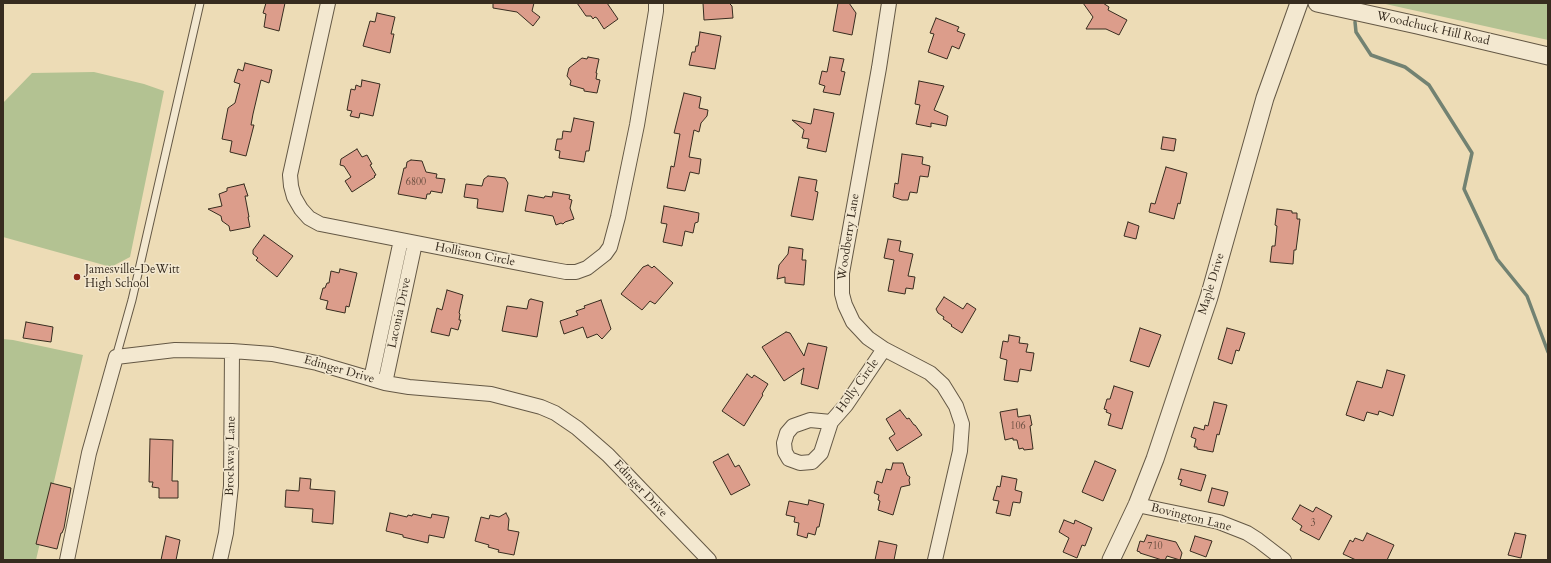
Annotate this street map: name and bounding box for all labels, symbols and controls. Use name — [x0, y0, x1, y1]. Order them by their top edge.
street label: Woodchuck Hill Road — [1375, 9, 1491, 49]
house number: 6800 — [406, 177, 426, 189]
street label: Woodberry Lane — [835, 193, 863, 281]
street label: Holliston Circle — [434, 240, 516, 270]
street label: Maple Drive — [1196, 251, 1228, 317]
place label: Jamesville-DeWitt High School — [85, 263, 180, 291]
marker: Jamesville-DeWitt High School — [72, 272, 82, 282]
street label: Laconia Drive — [385, 276, 415, 350]
street label: Edinger Drive — [302, 353, 376, 387]
street label: Holly Circle — [834, 356, 882, 416]
street label: Brockway Lane — [223, 416, 239, 496]
house number: 106 — [1010, 421, 1026, 433]
street label: Edinger Drive — [610, 457, 670, 521]
street label: Bovington Lane — [1149, 501, 1233, 535]
house number: 3 — [1310, 518, 1316, 530]
house number: 710 — [1147, 541, 1163, 553]

